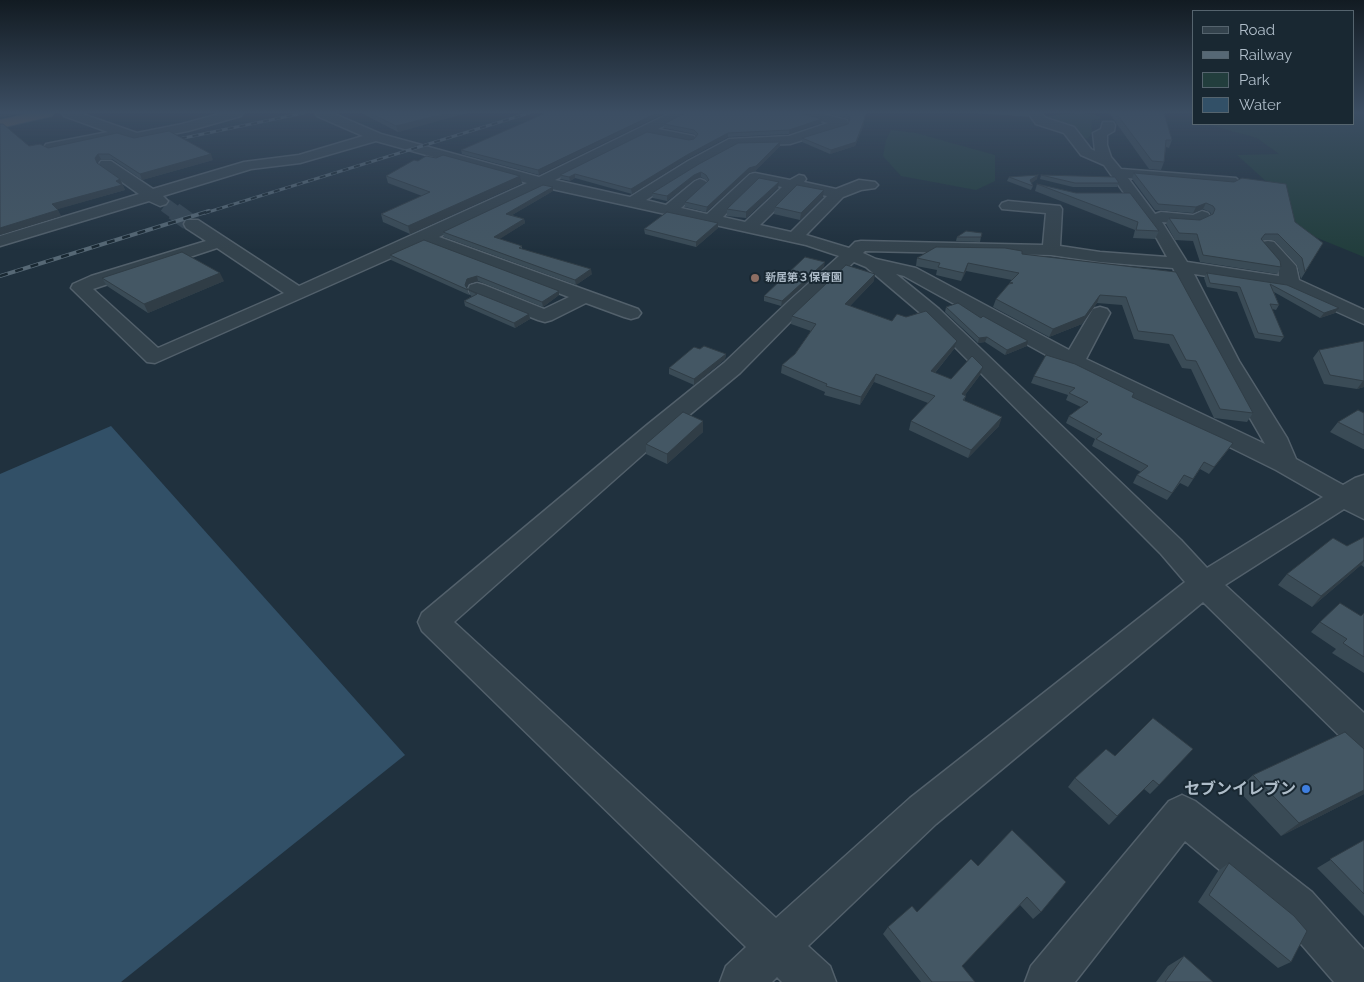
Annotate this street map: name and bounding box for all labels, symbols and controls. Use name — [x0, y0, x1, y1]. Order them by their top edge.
legend — [1192, 10, 1354, 125]
text: Road — [1239, 21, 1275, 39]
text: Railway — [1239, 46, 1292, 64]
text: Park — [1239, 71, 1270, 89]
text: Water — [1239, 96, 1281, 114]
place label: 新居第３保育園 — [765, 271, 842, 285]
marker: 新居第３保育園 — [749, 272, 761, 284]
place label: セブンイレブン — [1184, 779, 1296, 799]
marker: セブンイレブン — [1300, 783, 1312, 795]

